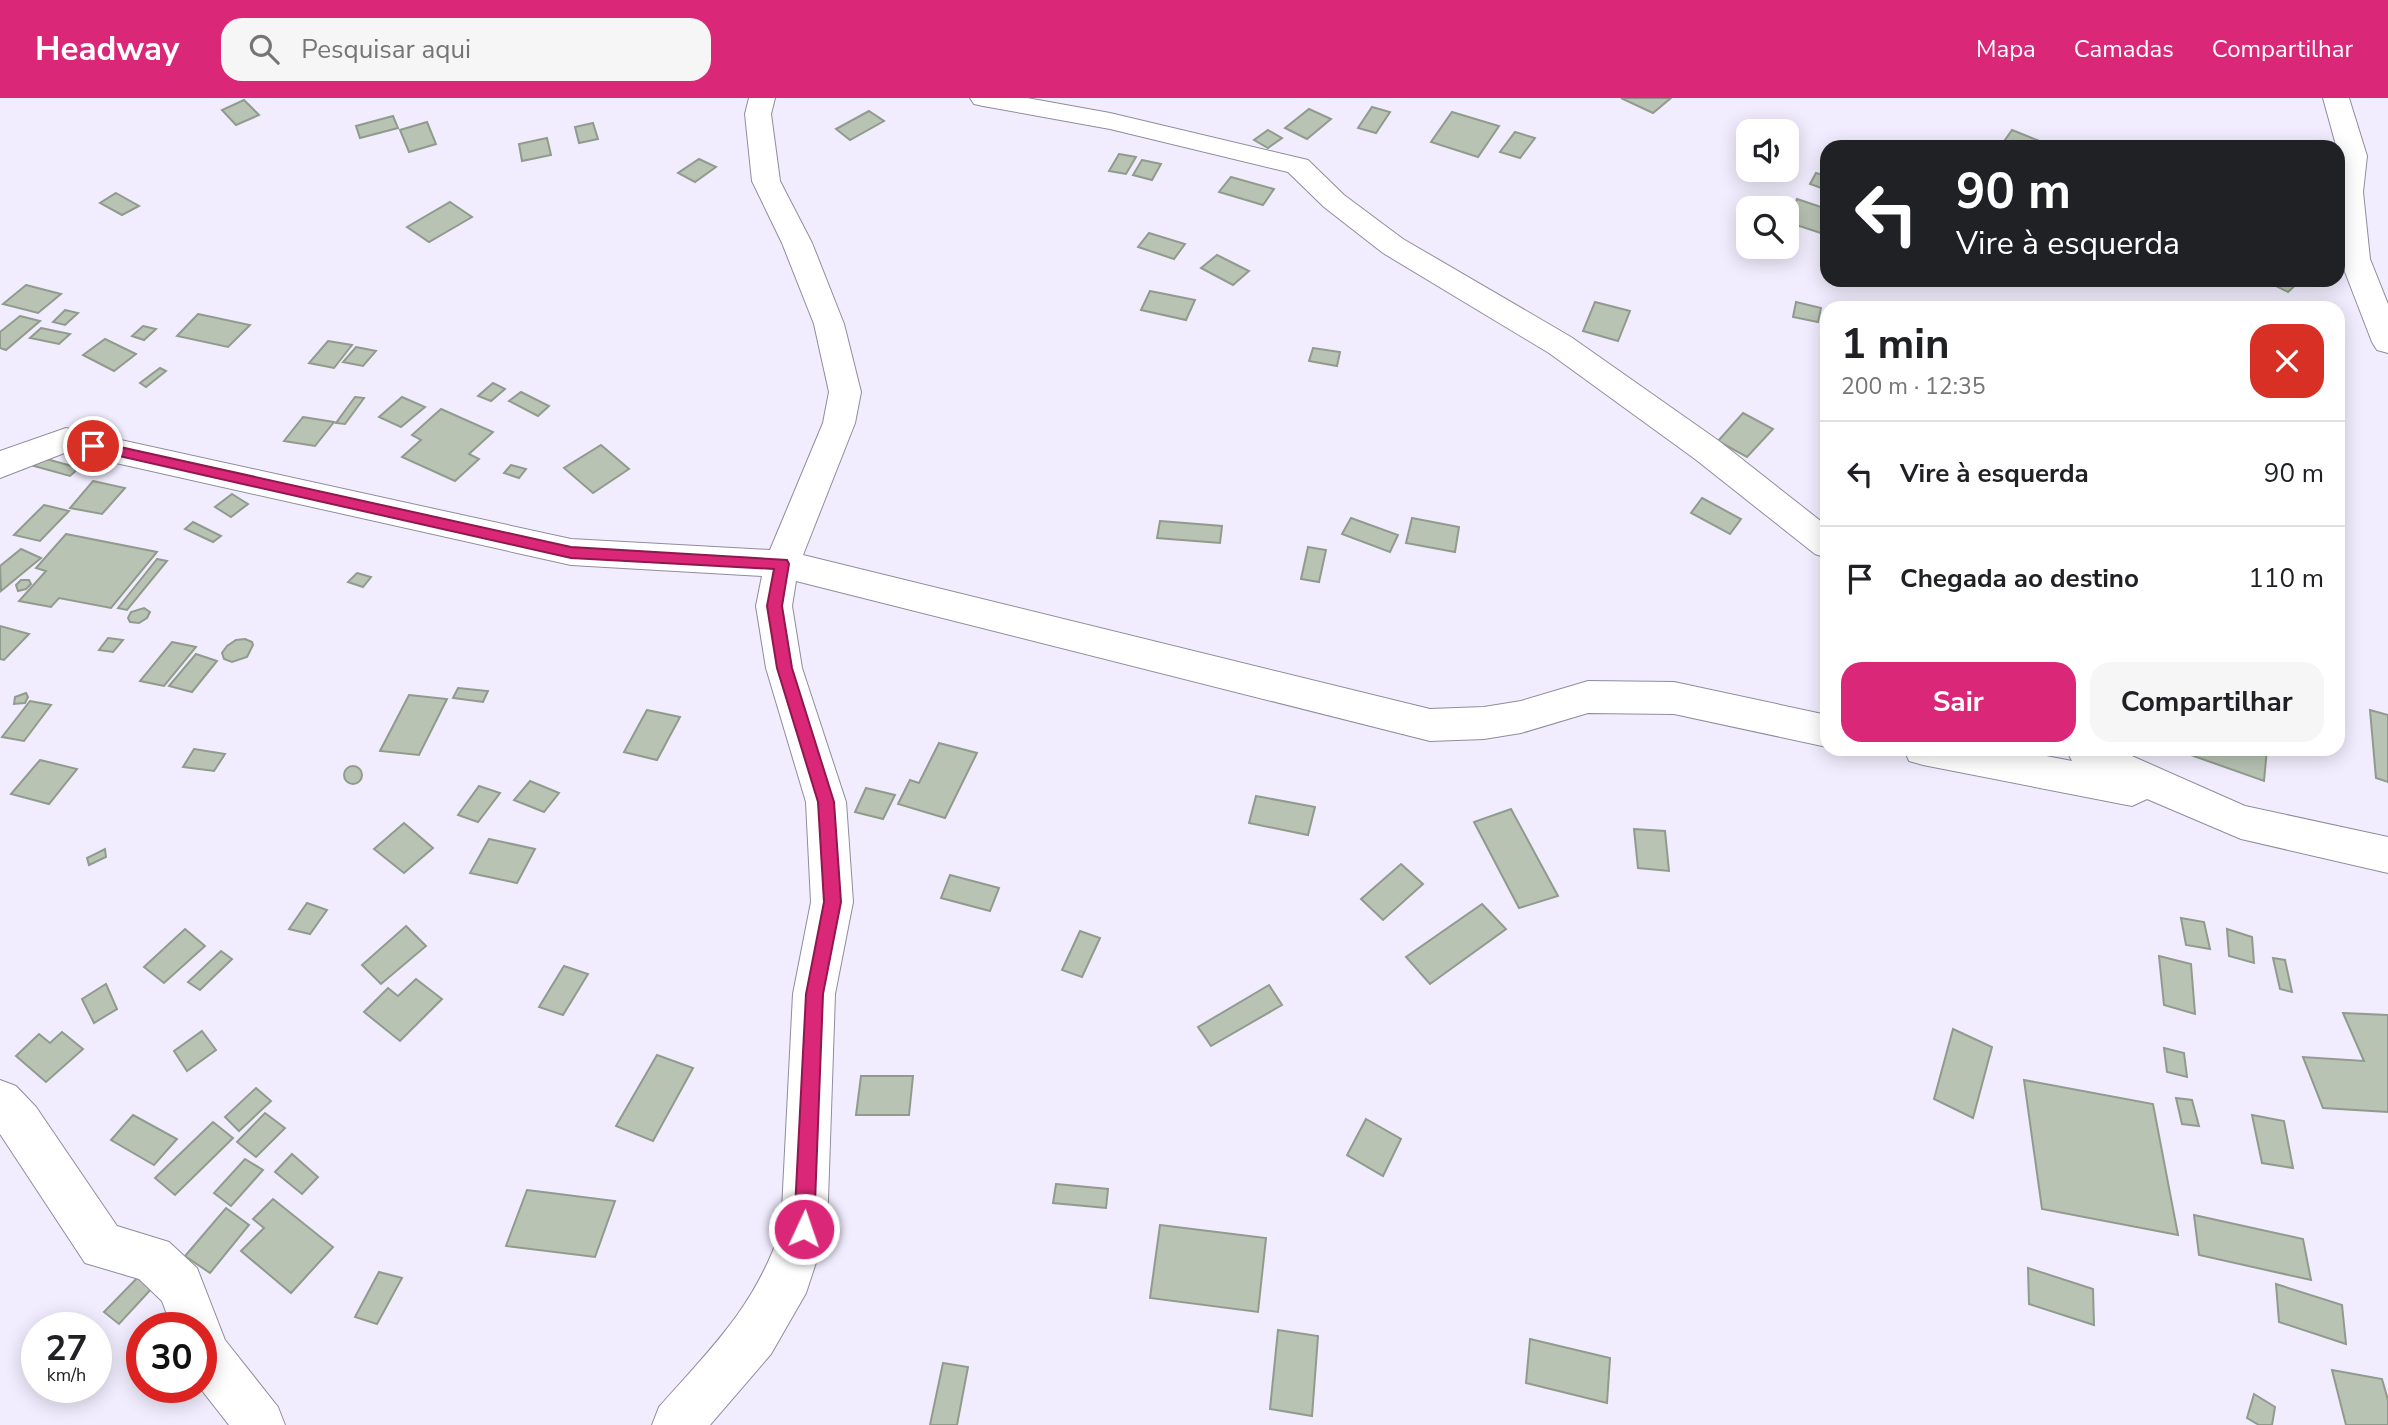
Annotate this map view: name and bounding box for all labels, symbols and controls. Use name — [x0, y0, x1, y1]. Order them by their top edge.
search box — [221, 18, 711, 81]
text: Headway — [35, 27, 179, 72]
icon: search — [245, 30, 283, 68]
text: Pesquisar aqui — [301, 32, 471, 67]
text: Mapa — [1976, 33, 2036, 65]
text: Camadas — [2074, 33, 2174, 65]
text: Compartilhar — [2212, 33, 2353, 65]
map controls — [1736, 119, 1799, 259]
button: sound — [1736, 119, 1799, 182]
text: 90 m — [1956, 158, 2071, 225]
icon: left — [1841, 168, 1932, 259]
button: search — [1736, 196, 1799, 259]
text: Vire à esquerda — [1956, 222, 2180, 265]
text: 1 min — [1841, 316, 1950, 373]
button: close — [2250, 324, 2324, 398]
text: 200 m · 12:35 — [1841, 371, 1986, 402]
pin — [63, 416, 123, 476]
icon: arrive — [74, 427, 112, 465]
icon: left — [1841, 455, 1879, 493]
text: Vire à esquerda — [1900, 456, 2089, 491]
text: 90 m — [2264, 456, 2324, 491]
icon: arrive — [1841, 560, 1879, 598]
text: Chegada ao destino — [1900, 561, 2139, 596]
text: 110 m — [2248, 561, 2324, 596]
button: Sair — [1841, 662, 2076, 742]
button: Compartilhar — [2090, 662, 2324, 742]
position arrow — [767, 1192, 841, 1266]
speed limit sign: 30 — [126, 1312, 217, 1403]
text: 27 — [45, 1325, 88, 1372]
text: km/h — [47, 1363, 86, 1387]

